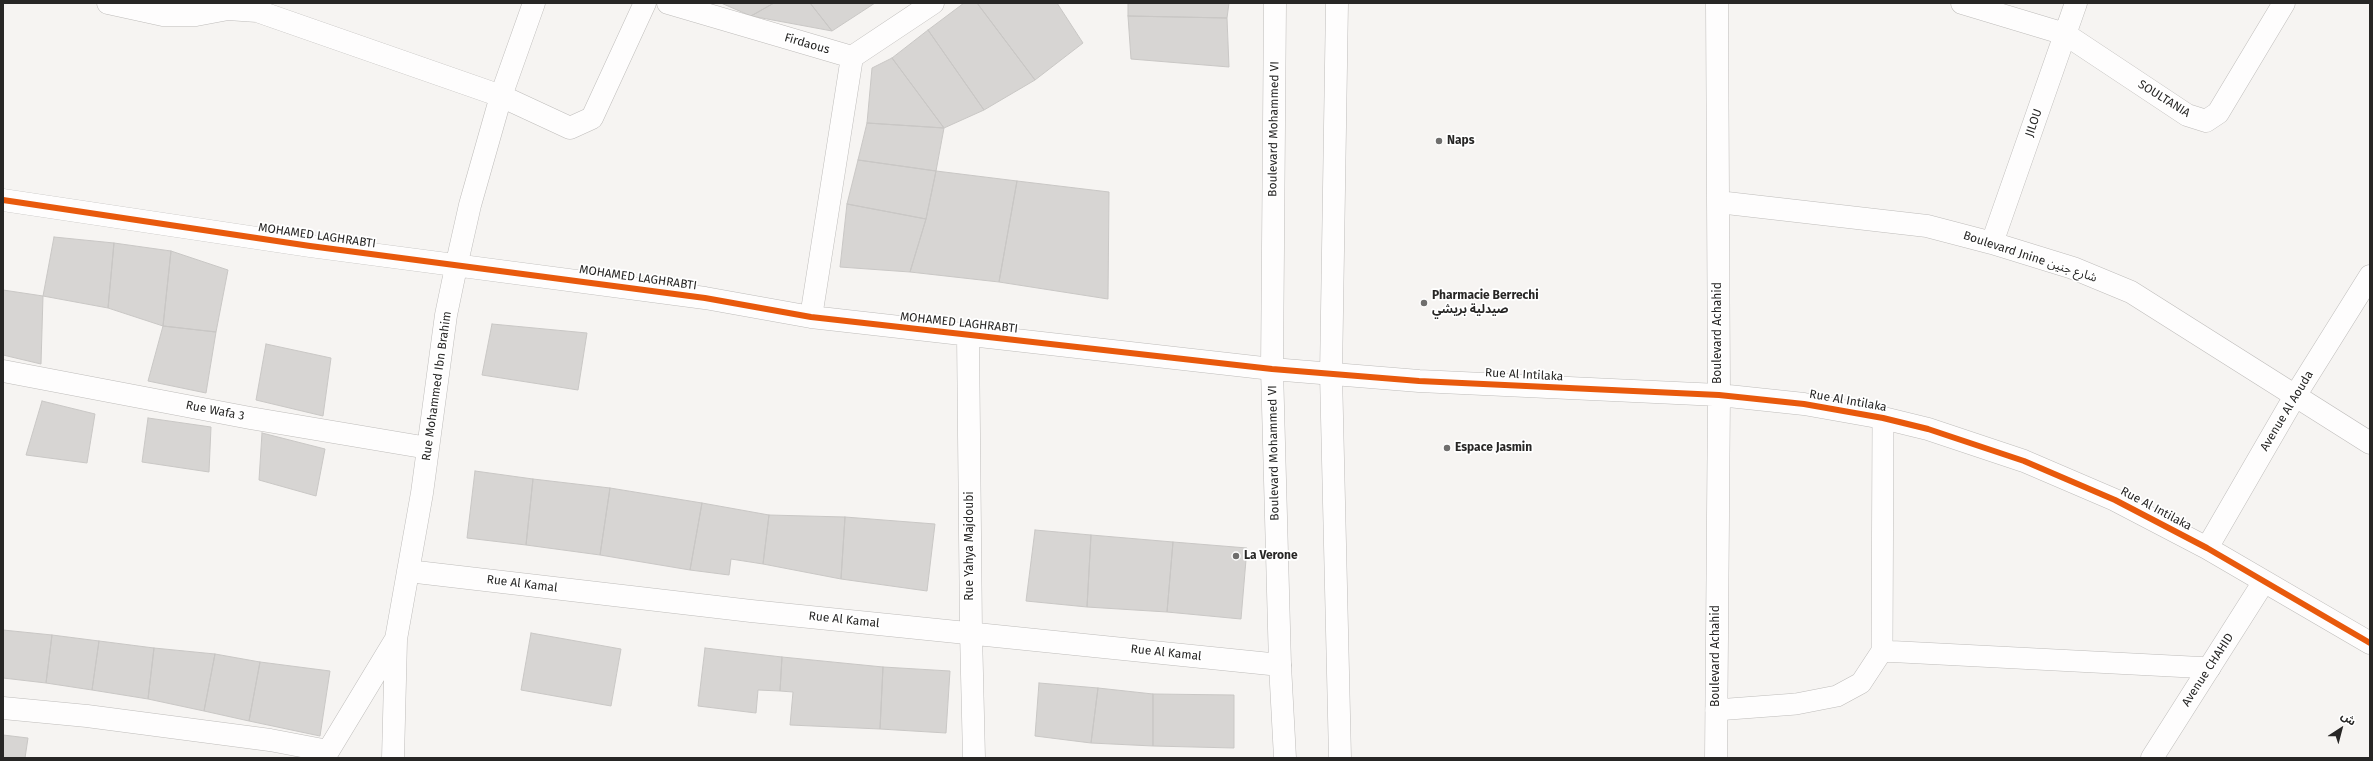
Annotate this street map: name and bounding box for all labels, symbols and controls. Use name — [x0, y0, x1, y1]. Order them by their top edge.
street label: Firdaous — [783, 31, 831, 57]
street label: Boulevard Mohammed VI — [1266, 61, 1282, 197]
street label: SOULTANIA — [2135, 77, 2193, 121]
street label: JILOU — [2022, 107, 2046, 139]
place label: Naps — [1447, 134, 1474, 148]
marker: Naps — [1434, 136, 1444, 146]
street label: MOHAMED LAGHRABTI — [257, 221, 377, 251]
street label: Boulevard Jnine شارع جنين — [1961, 229, 2099, 285]
street label: MOHAMED LAGHRABTI — [578, 263, 698, 293]
street label: Boulevard Achahid — [1711, 282, 1725, 384]
place label: Pharmacie Berrechi صيدلية بريشي — [1432, 289, 1539, 317]
marker: Pharmacie Berrechi صيدلية بريشي — [1419, 298, 1429, 308]
street label: Rue Mohammed Ibn Brahim — [419, 310, 455, 462]
street label: MOHAMED LAGHRABTI — [899, 310, 1019, 336]
street label: Rue Al Intilaka — [1485, 366, 1563, 384]
street label: Avenue Al Aouda — [2257, 368, 2317, 454]
street label: Boulevard Mohammed VI — [1266, 385, 1282, 521]
street label: Rue Al Intilaka — [1808, 387, 1888, 415]
street label: Rue Wafa 3 — [184, 398, 246, 424]
place label: Espace Jasmin — [1455, 441, 1532, 455]
marker: Espace Jasmin — [1442, 443, 1452, 453]
street label: Rue Al Intilaka — [2118, 484, 2194, 534]
street label: Rue Yahya Majdoubi — [963, 491, 977, 601]
place label: La Verone — [1244, 549, 1298, 563]
marker: La Verone — [1231, 551, 1241, 561]
street label: Rue Al Kamal — [486, 573, 558, 595]
street label: Boulevard Achahid — [1709, 605, 1723, 707]
street label: Rue Al Kamal — [808, 609, 880, 631]
street label: Avenue CHAHID — [2179, 631, 2237, 709]
street label: Rue Al Kamal — [1130, 642, 1202, 664]
north arrow — [2321, 709, 2361, 749]
text: ش — [2338, 709, 2358, 729]

